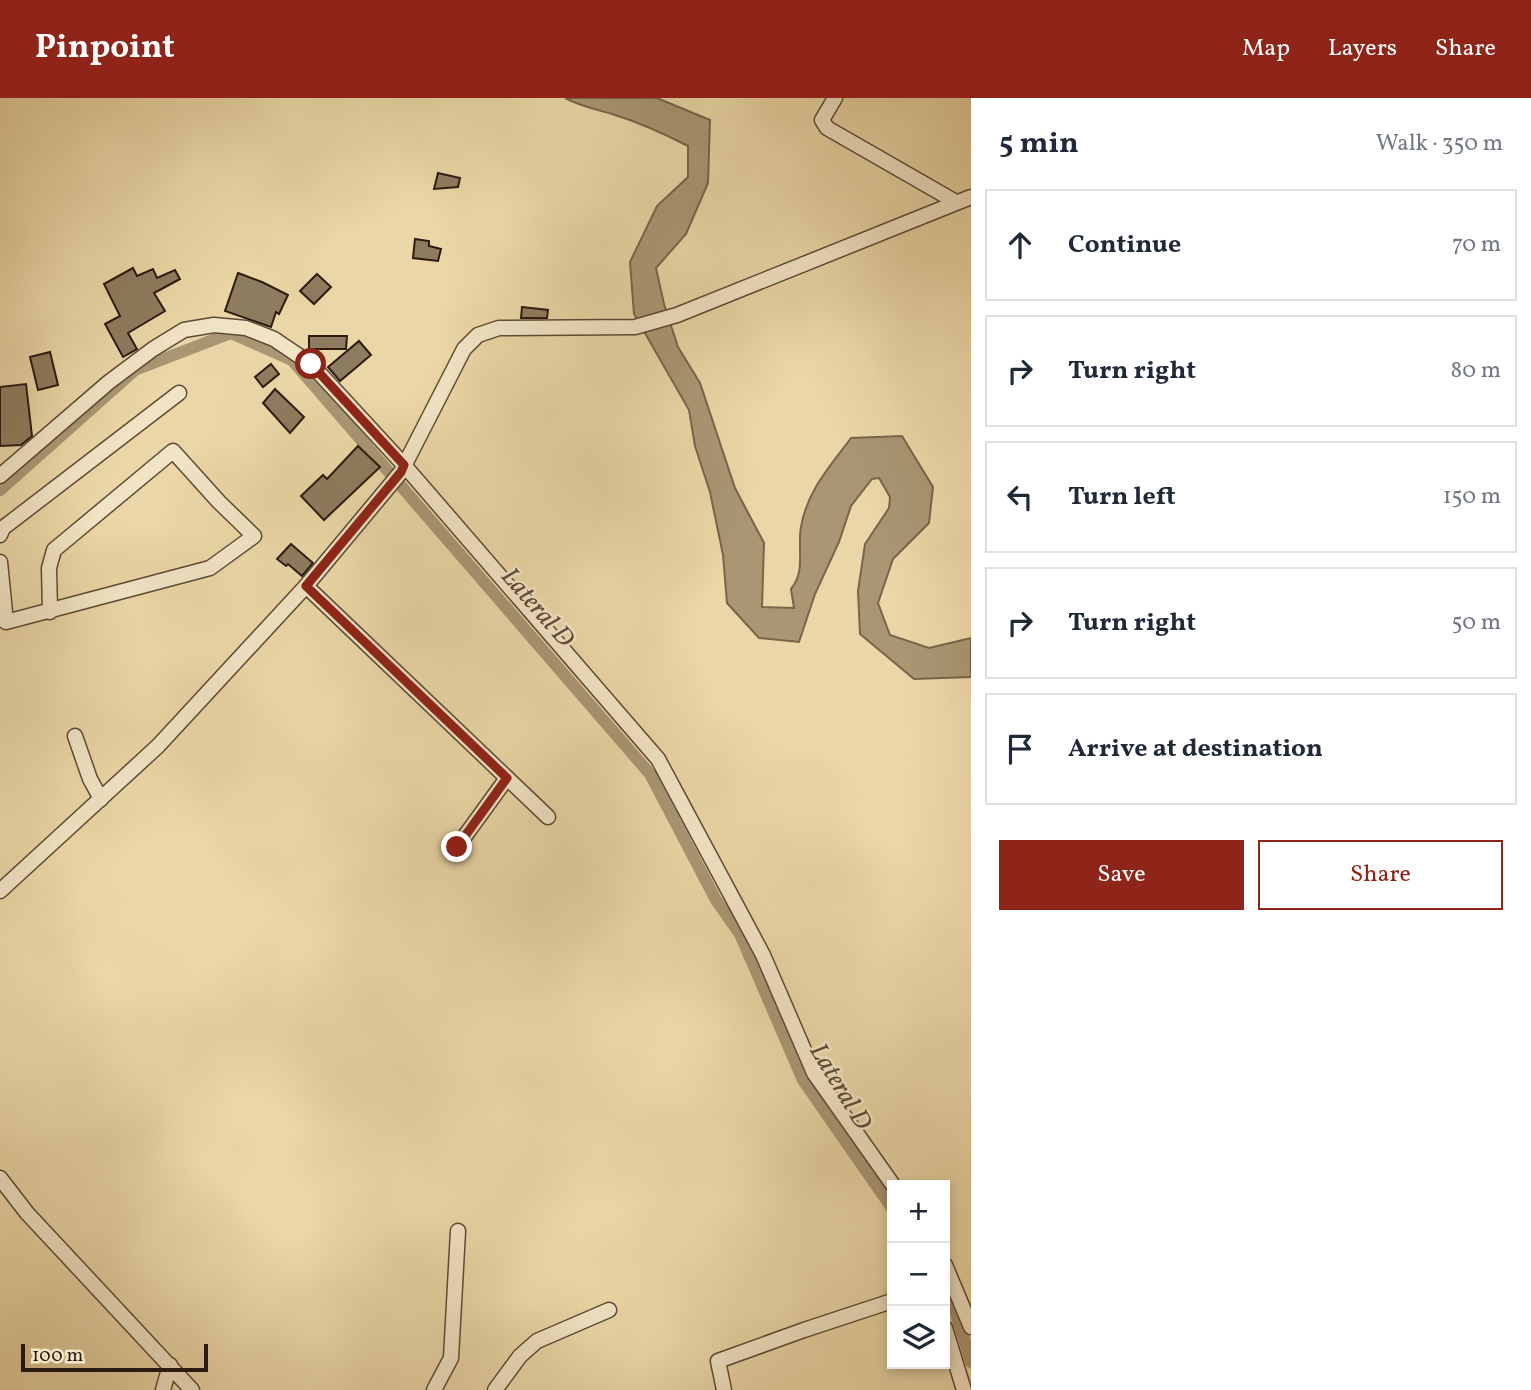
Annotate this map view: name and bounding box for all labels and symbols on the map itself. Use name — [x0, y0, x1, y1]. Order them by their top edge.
route start — [295, 348, 326, 379]
water label: Lateral D — [492, 560, 582, 656]
route end — [441, 831, 472, 862]
water label: Lateral D — [800, 1037, 880, 1137]
scale bar — [21, 1341, 208, 1373]

